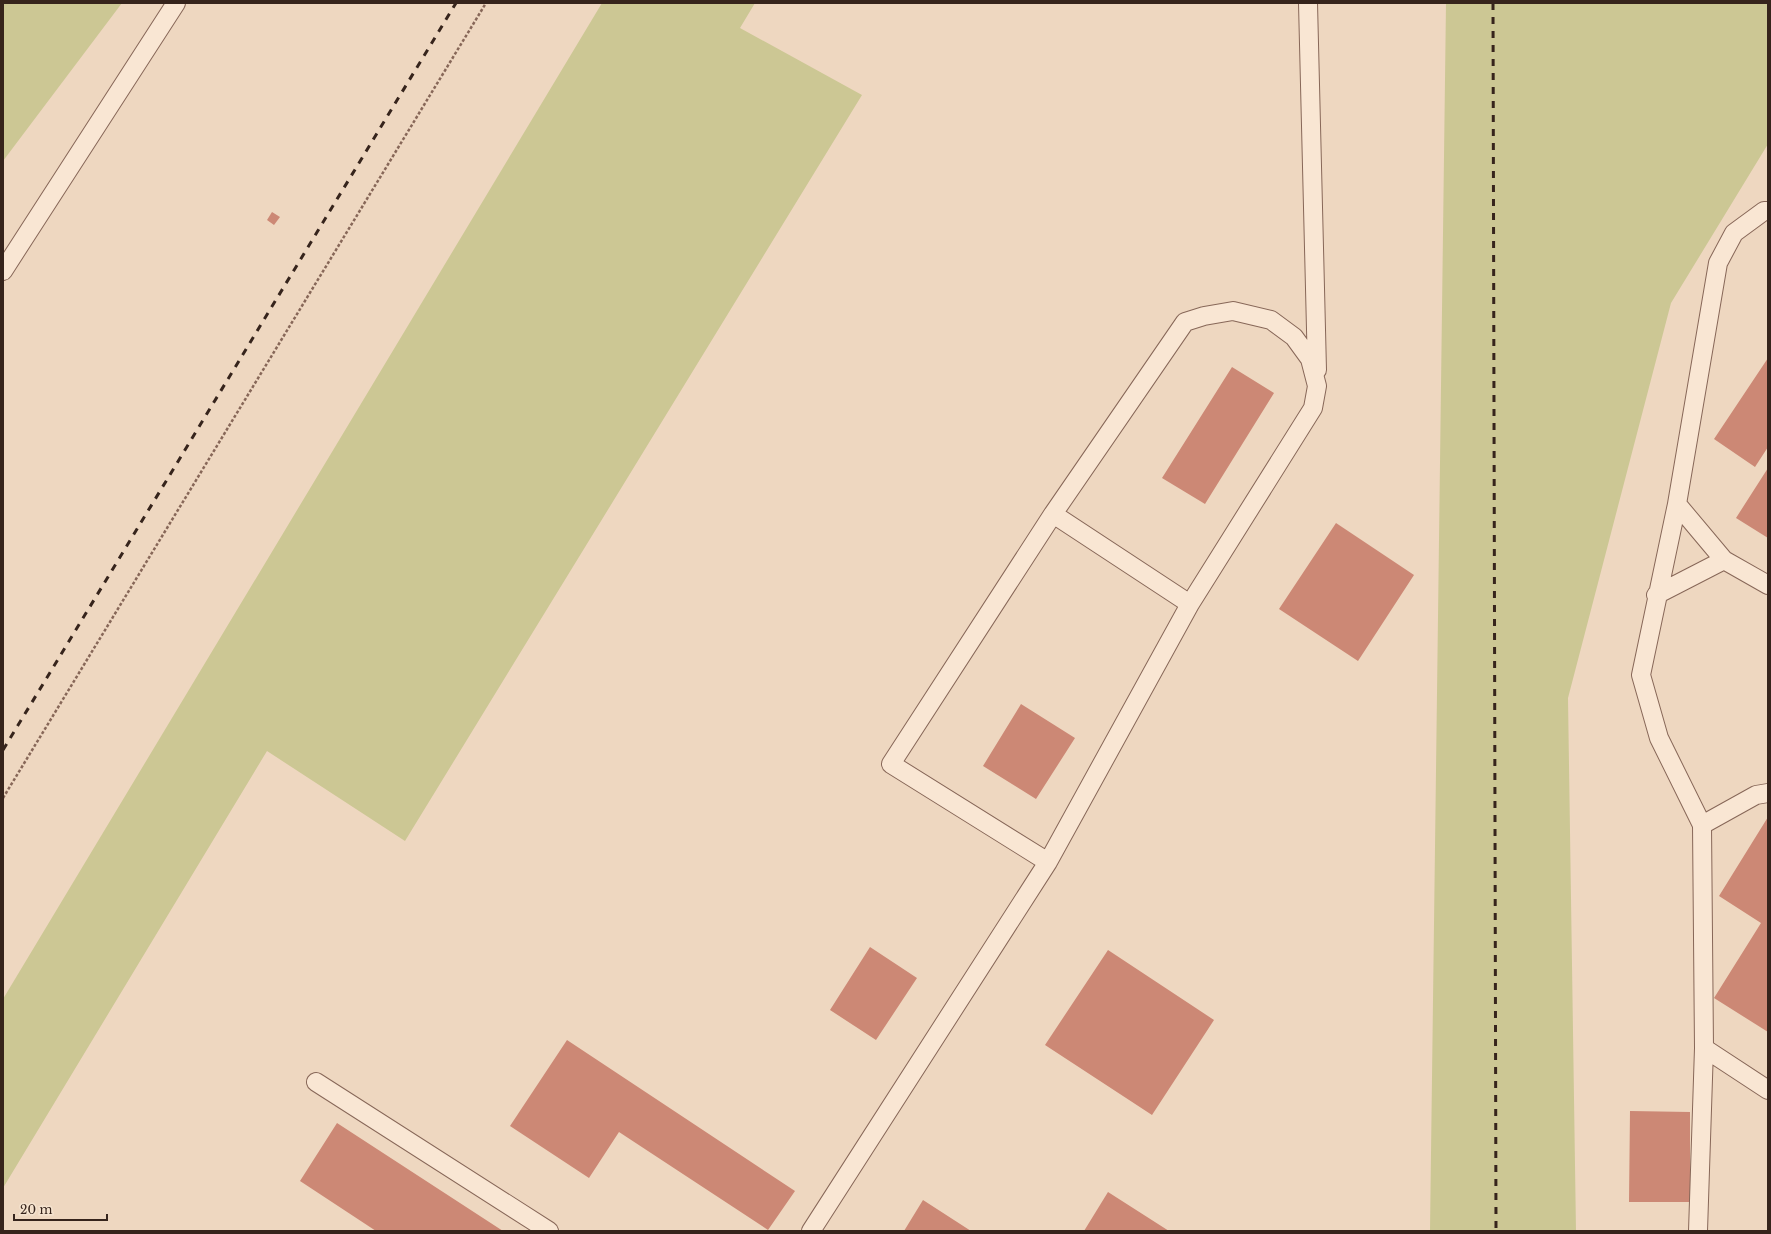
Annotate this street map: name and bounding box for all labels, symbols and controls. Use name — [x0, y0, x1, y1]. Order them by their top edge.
scale bar — [14, 1196, 107, 1222]
text: 20 m — [20, 1202, 52, 1217]

